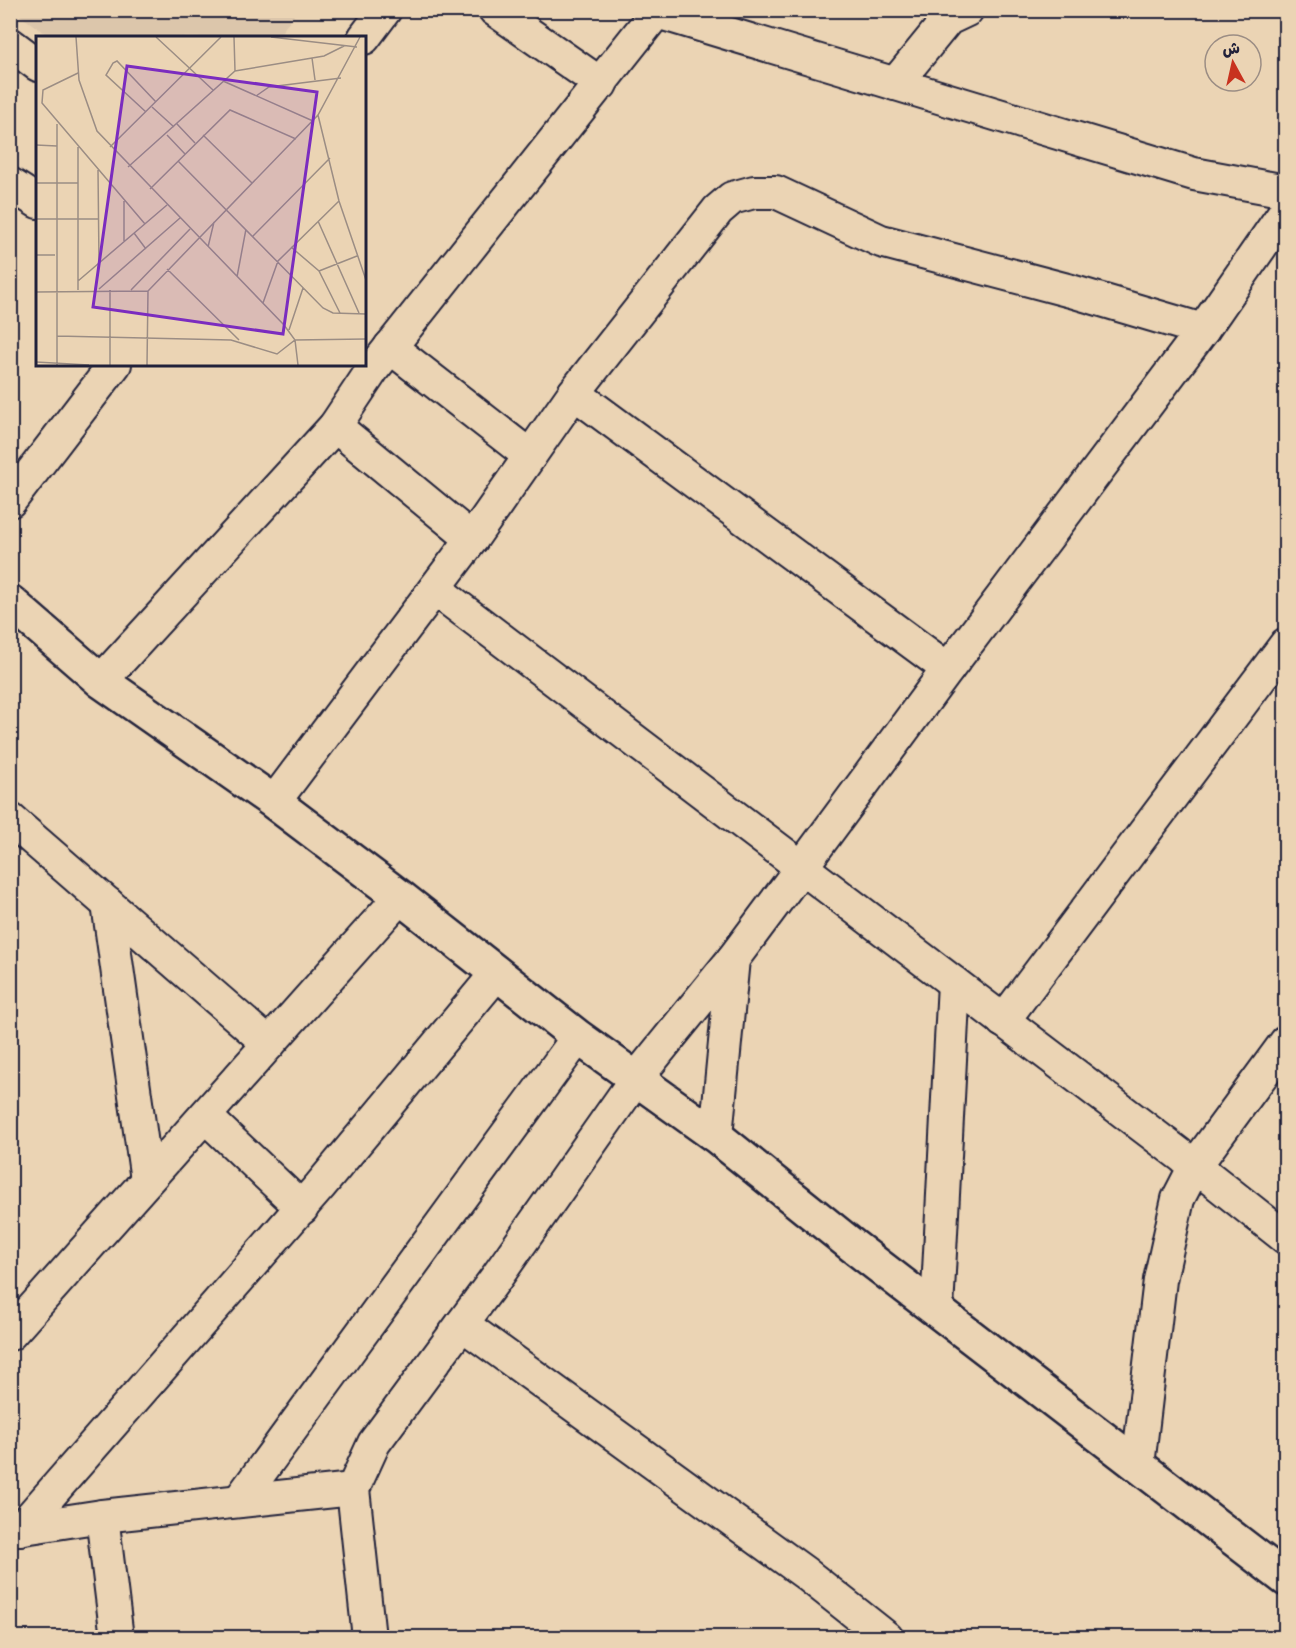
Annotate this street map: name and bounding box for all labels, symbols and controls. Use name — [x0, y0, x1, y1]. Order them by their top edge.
north arrow — [1203, 33, 1263, 93]
inset map — [36, 36, 366, 366]
text: ش — [1221, 38, 1241, 59]

